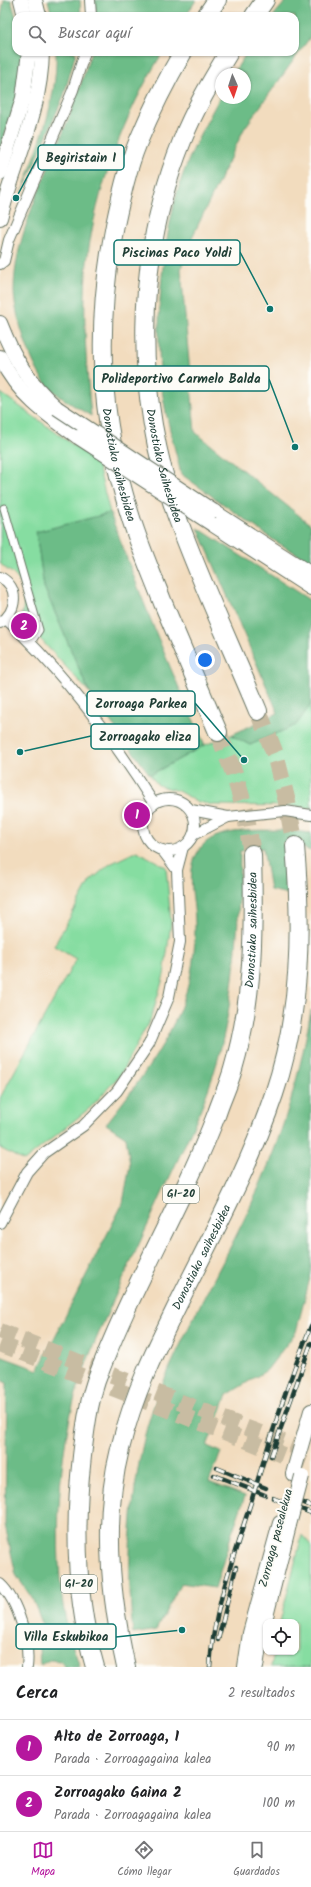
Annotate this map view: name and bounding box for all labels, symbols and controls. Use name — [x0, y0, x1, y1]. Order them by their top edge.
search box — [12, 12, 299, 56]
text: Buscar aquí — [58, 22, 131, 46]
icon: search — [26, 23, 48, 45]
north arrow — [215, 68, 251, 104]
callout: Begiristain I — [38, 145, 124, 170]
text: Begiristain I — [46, 148, 116, 169]
callout: Piscinas Paco Yoldi — [114, 240, 240, 265]
text: Piscinas Paco Yoldi — [122, 243, 232, 264]
callout: Polideportivo Carmelo Balda — [94, 366, 269, 391]
text: Polideportivo Carmelo Balda — [101, 369, 261, 390]
street label: Donostiako saihesbidea — [97, 407, 141, 524]
street label: Donostiako Saihesbidea — [141, 407, 188, 526]
pin: 2 — [11, 611, 37, 641]
your location — [195, 650, 215, 670]
callout: Zorroaga Parkea — [87, 691, 195, 716]
text: Zorroaga Parkea — [95, 694, 187, 715]
callout: Zorroagako eliza — [91, 724, 199, 749]
text: Zorroagako eliza — [99, 727, 192, 748]
pin: 1 — [124, 800, 150, 830]
street label: Donostiako saihesbidea — [239, 871, 262, 989]
road number: GI-20 — [163, 1185, 199, 1203]
street label: Donostiako saihesbidea — [167, 1201, 236, 1313]
street label: Zorroaga pasealekua — [254, 1486, 298, 1589]
road number: GI-20 — [61, 1575, 97, 1593]
map controls — [263, 1619, 299, 1655]
button: locate — [263, 1619, 299, 1655]
callout: Villa Eskubikoa — [16, 1624, 116, 1649]
text: Villa Eskubikoa — [24, 1627, 109, 1648]
text: Cerca — [16, 1680, 58, 1707]
text: 2 resultados — [228, 1683, 295, 1704]
text: Alto de Zorroaga, 1 — [54, 1725, 179, 1749]
text: 1 — [27, 1737, 31, 1758]
text: 90 m — [267, 1737, 295, 1758]
text: Parada · Zorroagagaina kalea — [54, 1749, 211, 1770]
text: Zorroagako Gaina 2 — [54, 1781, 182, 1805]
text: 2 — [25, 1793, 33, 1814]
text: 100 m — [262, 1793, 295, 1814]
text: Parada · Zorroagagaina kalea — [54, 1805, 211, 1826]
tab: Mapa — [31, 1839, 55, 1881]
tab: Cómo llegar — [117, 1839, 171, 1881]
tab: Guardados — [233, 1839, 280, 1881]

